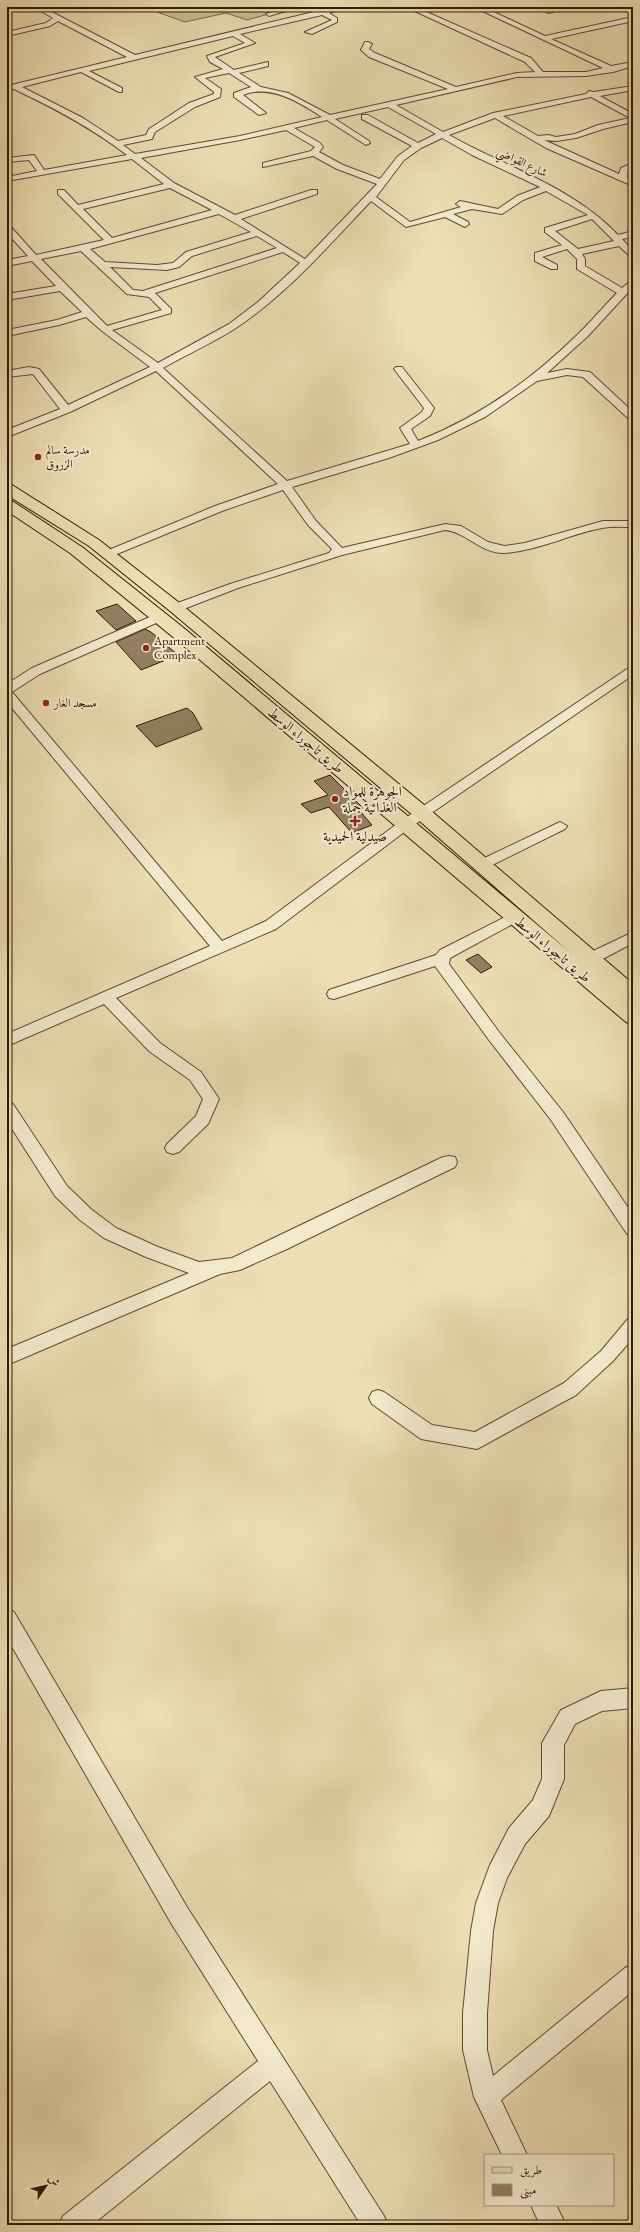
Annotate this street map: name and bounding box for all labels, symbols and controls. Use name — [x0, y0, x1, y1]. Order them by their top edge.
street label: شارع القواضي — [493, 143, 550, 184]
place label: مدرسة سالم الزروق — [46, 442, 90, 472]
marker: مدرسة سالم الزروق — [33, 452, 43, 462]
place label: Apartment Complex — [153, 633, 205, 663]
marker: Apartment Complex — [141, 643, 151, 653]
place label: مسجد الغار — [53, 695, 97, 711]
marker: مسجد الغار — [41, 698, 51, 708]
street label: طريق تاجوراء الوسط — [264, 703, 348, 777]
place label: الجوهرة للمواد الغذائية جملة — [342, 782, 402, 816]
marker: الجوهرة للمواد الغذائية جملة — [330, 794, 340, 804]
marker: صيدلية الحميدية — [350, 816, 360, 826]
place label: صيدلية الحميدية — [323, 827, 387, 845]
street label: طريق تاجوراء الوسط — [511, 912, 595, 986]
legend — [484, 2154, 614, 2206]
text: طريق — [520, 2162, 542, 2178]
north arrow — [26, 2166, 66, 2206]
text: ش — [45, 2172, 63, 2189]
text: مبنى — [520, 2182, 536, 2199]

